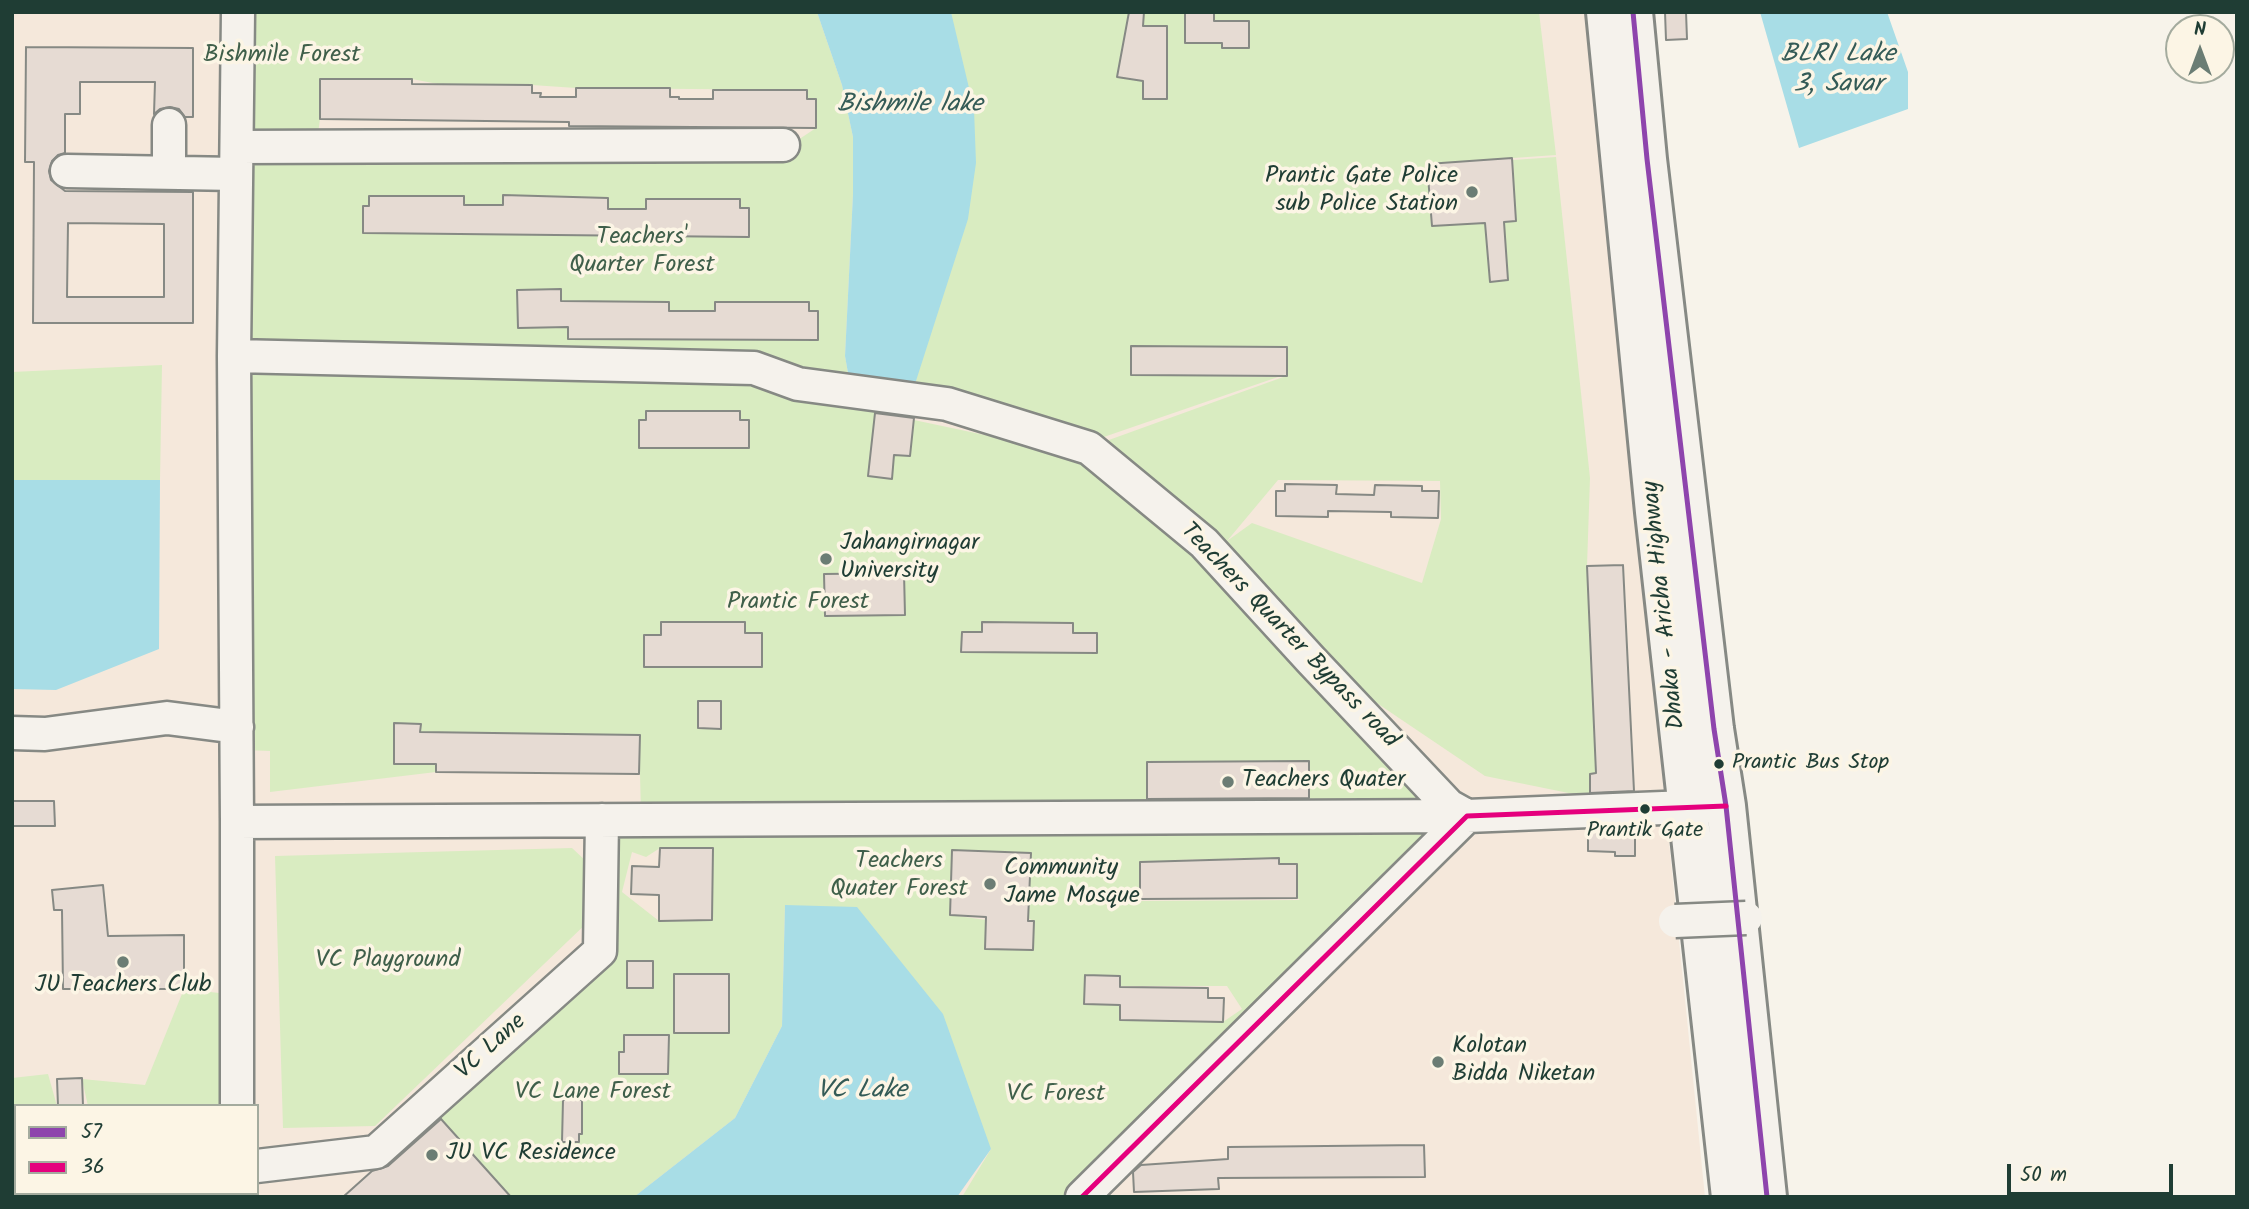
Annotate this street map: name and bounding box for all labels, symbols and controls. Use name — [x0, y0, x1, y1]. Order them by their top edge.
north arrow — [2165, 14, 2235, 84]
text: N — [2194, 15, 2206, 45]
water label: BLRI Lake 3, Savar — [1781, 41, 1895, 102]
park label: Bishmile Forest — [204, 43, 360, 71]
water label: Bishmile lake — [837, 91, 983, 123]
place label: Prantic Gate Police sub Police Station — [1265, 164, 1458, 220]
marker: Prantic Gate Police sub Police Station — [1464, 184, 1480, 200]
park label: Teachers' Quarter Forest — [569, 225, 715, 281]
street label: Dhaka - Aricha Highway — [1639, 479, 1693, 731]
street label: Teachers Quarter Bypass road — [1173, 518, 1403, 756]
place label: Jahangirnagar University — [840, 531, 979, 587]
marker: Jahangirnagar University — [818, 551, 834, 567]
park label: Prantic Forest — [727, 590, 869, 618]
place label: Prantic Bus Stop — [1732, 751, 1889, 777]
marker: Prantic Bus Stop — [1712, 757, 1726, 771]
place label: Teachers Quater — [1242, 768, 1405, 796]
marker: Teachers Quater — [1220, 774, 1236, 790]
marker: Prantik Gate — [1638, 802, 1652, 816]
place label: Prantik Gate — [1587, 819, 1703, 845]
park label: Teachers Quater Forest — [830, 849, 968, 905]
place label: Community Jame Mosque — [1004, 856, 1140, 912]
marker: Community Jame Mosque — [982, 876, 998, 892]
park label: VC Playground — [316, 948, 460, 976]
marker: JU Teachers Club — [115, 954, 131, 970]
place label: JU Teachers Club — [35, 973, 211, 1001]
street label: VC Lane — [451, 1009, 533, 1087]
place label: Kolotan Bidda Niketan — [1452, 1034, 1595, 1090]
marker: Kolotan Bidda Niketan — [1430, 1054, 1446, 1070]
water label: VC Lake — [817, 1077, 907, 1109]
park label: VC Lane Forest — [515, 1080, 671, 1108]
park label: VC Forest — [1007, 1082, 1105, 1110]
legend — [14, 1104, 259, 1195]
text: 57 — [81, 1116, 102, 1149]
place label: JU VC Residence — [446, 1141, 616, 1169]
marker: JU VC Residence — [424, 1147, 440, 1163]
scale bar — [2011, 1150, 2177, 1194]
text: 36 — [81, 1151, 105, 1184]
text: 50 m — [2020, 1159, 2067, 1192]

